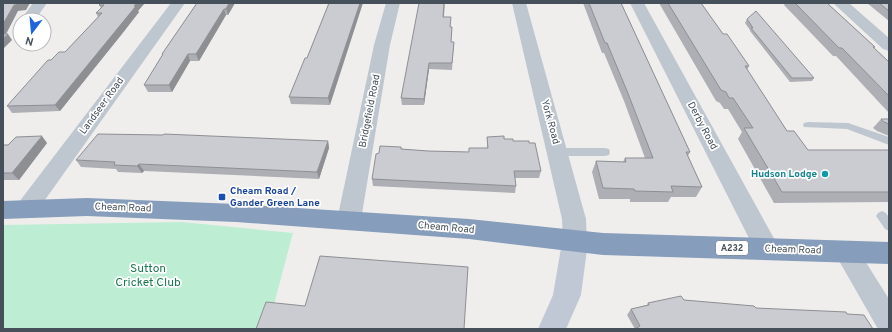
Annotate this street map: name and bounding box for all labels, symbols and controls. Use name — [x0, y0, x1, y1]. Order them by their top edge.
north arrow — [12, 12, 52, 52]
text: N — [24, 33, 35, 48]
street label: Bridgefield Road — [357, 73, 383, 149]
street label: Landseer Road — [77, 75, 127, 137]
street label: York Road — [538, 98, 562, 146]
street label: Derby Road — [684, 100, 720, 152]
place label: Hudson Lodge — [751, 168, 817, 181]
marker: Hudson Lodge — [820, 169, 830, 179]
place label: Cheam Road / Gander Green Lane — [230, 185, 320, 210]
marker: Cheam Road / Gander Green Lane — [217, 192, 227, 202]
street label: Cheam Road — [94, 201, 152, 215]
street label: Cheam Road — [417, 219, 475, 237]
road number: A232 — [716, 241, 748, 255]
street label: Cheam Road — [764, 243, 822, 257]
park label: Sutton Cricket Club — [115, 261, 181, 291]

